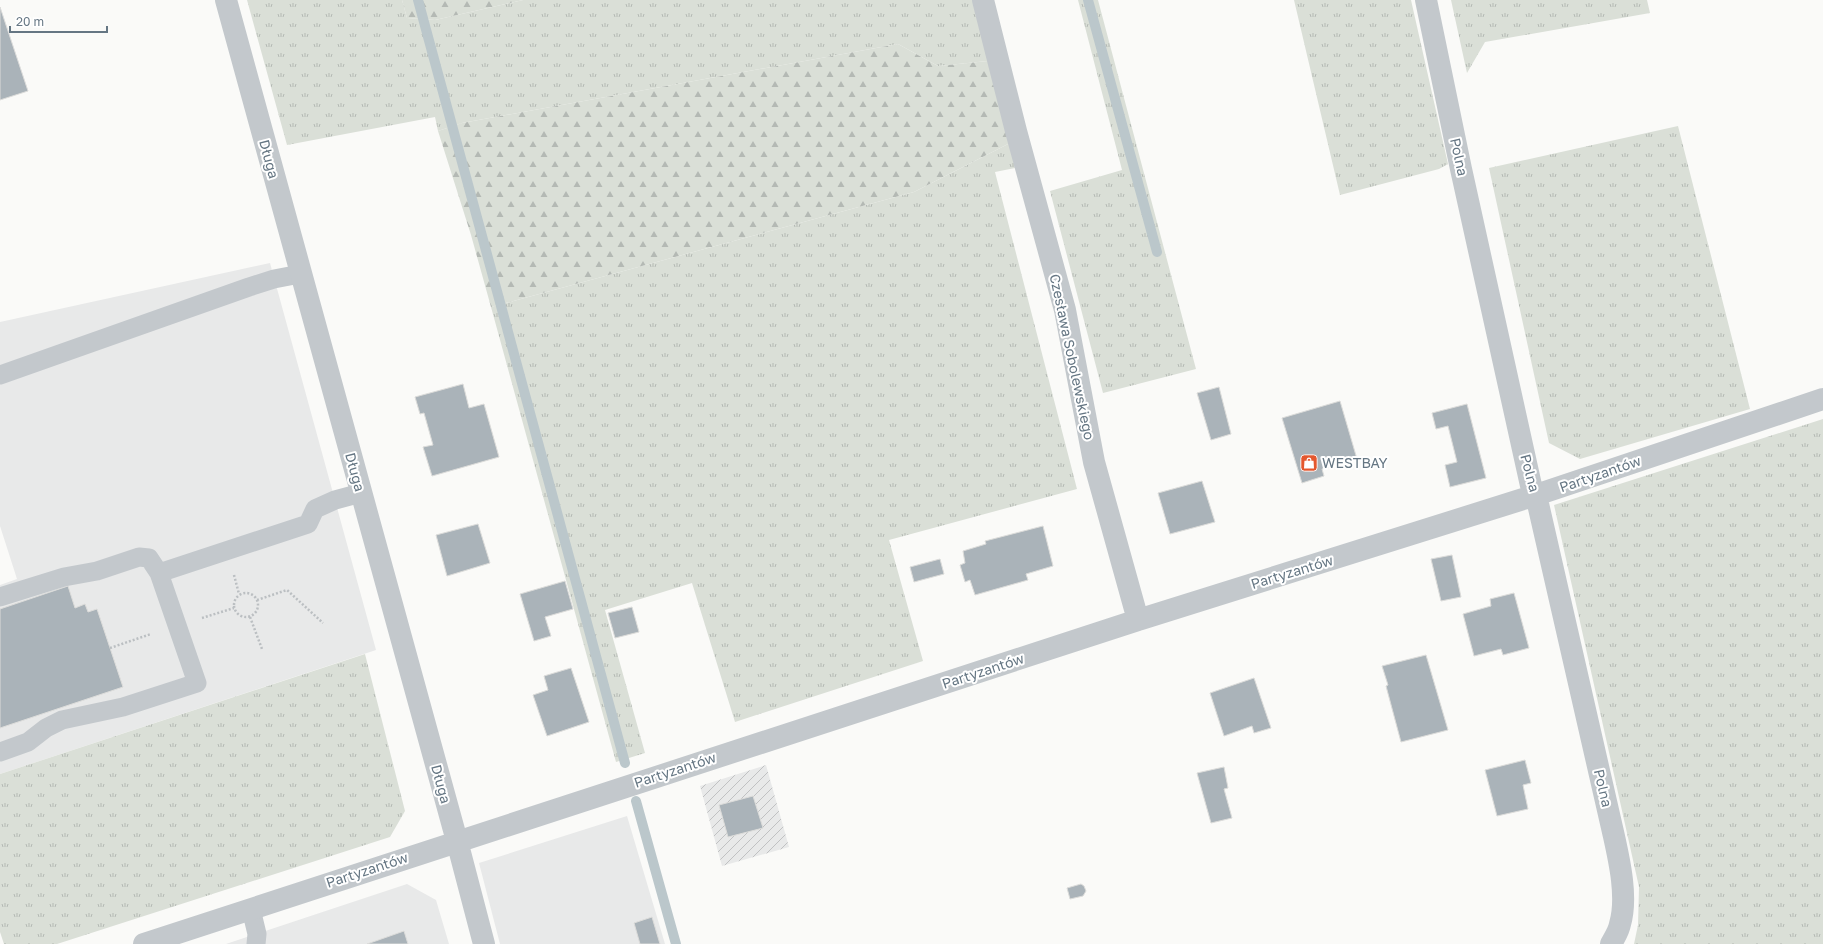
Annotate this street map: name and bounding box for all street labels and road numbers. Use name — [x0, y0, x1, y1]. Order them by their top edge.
street label: Polna — [1447, 136, 1472, 177]
street label: Długa — [256, 137, 283, 180]
street label: Czesława Sobolewskiego — [1047, 272, 1098, 441]
street label: Długa — [342, 450, 369, 493]
street label: Polna — [1517, 452, 1544, 494]
street label: Partyzantów — [1557, 452, 1643, 495]
street label: Partyzantów — [1249, 551, 1335, 592]
street label: Partyzantów — [940, 649, 1026, 692]
street label: Partyzantów — [632, 748, 718, 791]
street label: Długa — [428, 762, 455, 805]
street label: Polna — [1591, 767, 1616, 809]
street label: Partyzantów — [324, 848, 410, 891]

